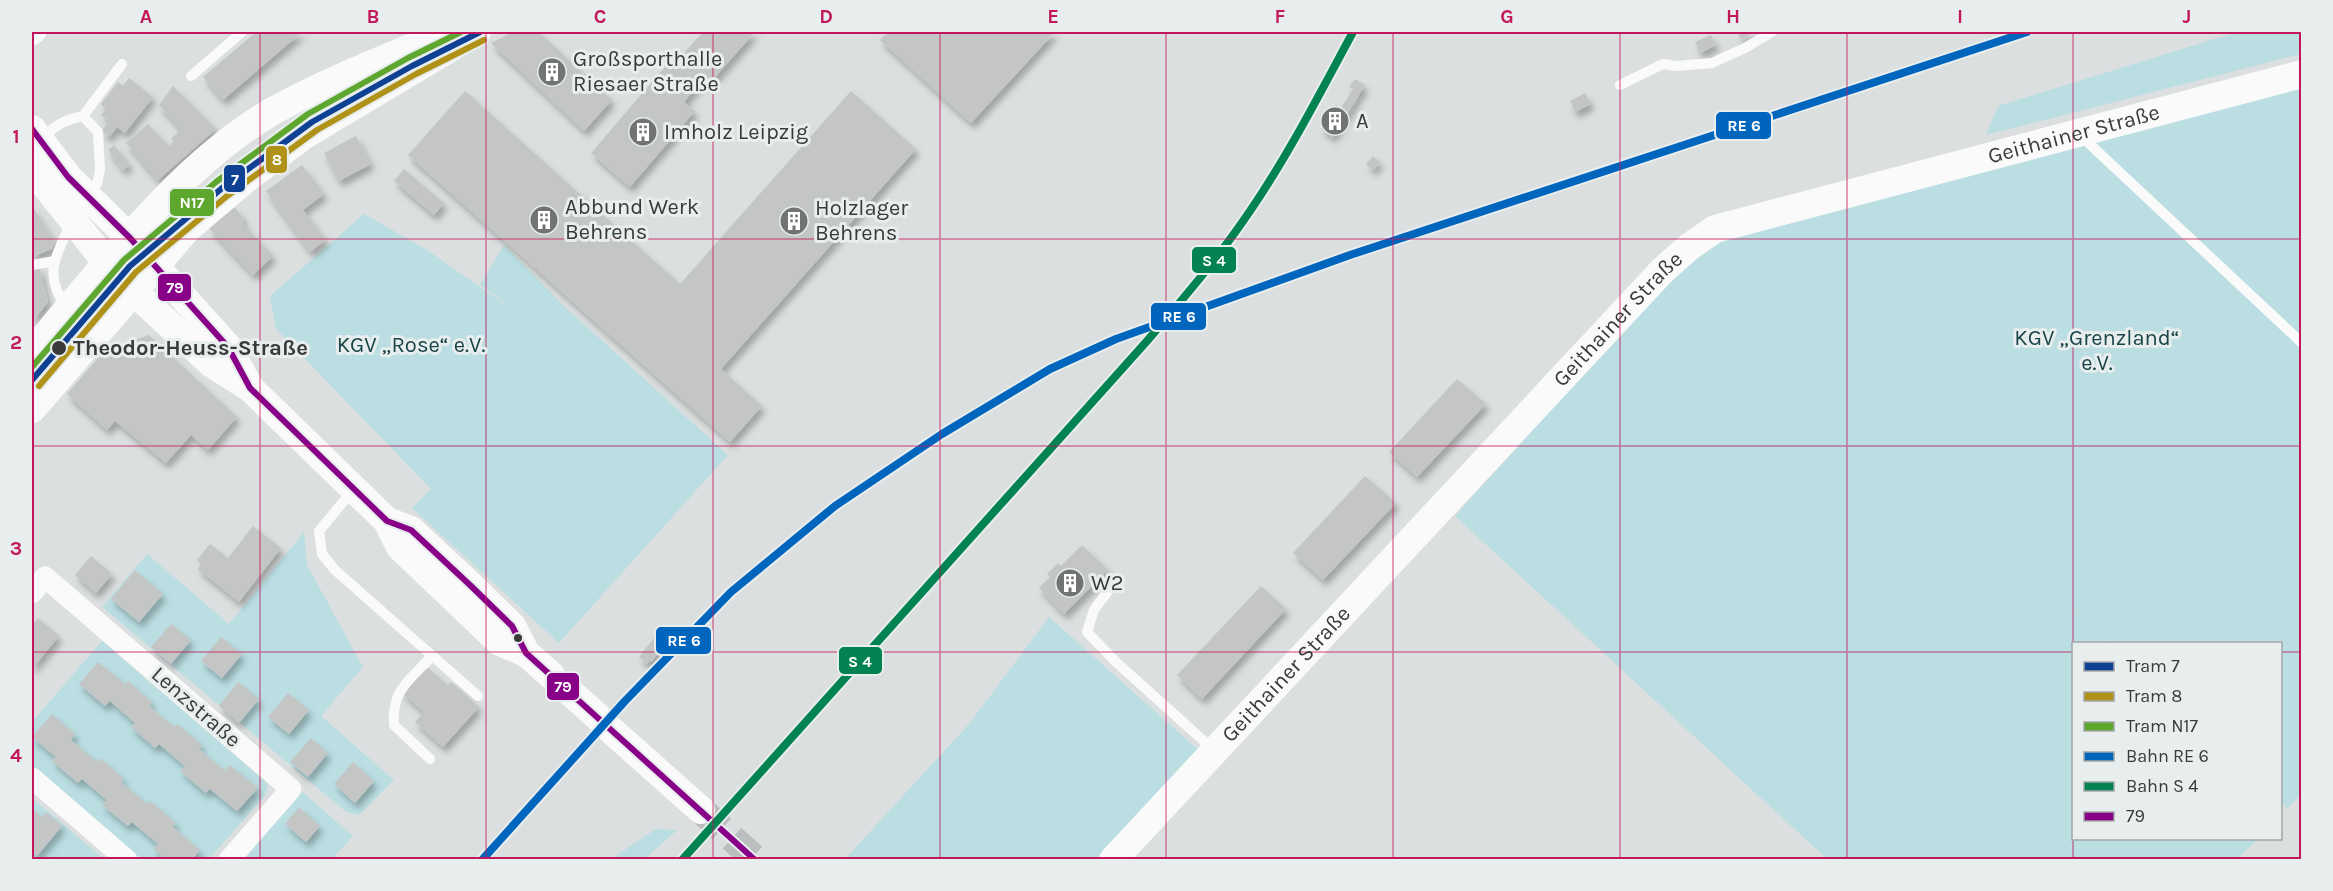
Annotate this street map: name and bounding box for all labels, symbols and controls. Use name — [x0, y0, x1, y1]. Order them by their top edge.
text: A — [140, 5, 153, 28]
text: B — [367, 5, 379, 28]
text: C — [594, 5, 606, 28]
text: D — [819, 5, 833, 28]
text: E — [1047, 5, 1059, 28]
text: F — [1275, 5, 1286, 28]
text: G — [1500, 5, 1514, 28]
text: H — [1726, 5, 1740, 28]
text: I — [1957, 5, 1963, 28]
text: J — [2183, 5, 2191, 28]
place label: Großsporthalle Riesaer Straße — [573, 46, 722, 97]
building icon: Großsporthalle Riesaer Straße — [536, 56, 568, 88]
street label: Geithainer Straße — [1985, 99, 2162, 169]
building icon: A — [1319, 105, 1351, 137]
place label: A — [1356, 108, 1369, 134]
line badge: RE 6 — [1715, 111, 1772, 140]
building icon: Imholz Leipzig — [627, 116, 659, 148]
text: RE 6 — [1727, 116, 1761, 135]
place label: Imholz Leipzig — [664, 119, 809, 145]
text: 1 — [12, 125, 20, 148]
line badge: 8 — [265, 145, 288, 174]
text: 8 — [272, 150, 282, 169]
line badge: 7 — [223, 164, 246, 193]
text: 7 — [231, 170, 239, 189]
line badge: N17 — [169, 188, 215, 217]
text: N17 — [179, 193, 205, 212]
place label: Abbund Werk Behrens — [565, 194, 699, 245]
place label: Holzlager Behrens — [815, 195, 908, 246]
building icon: Abbund Werk Behrens — [528, 204, 560, 236]
building icon: Holzlager Behrens — [778, 205, 810, 237]
line badge: S 4 — [1191, 246, 1237, 274]
street label: Geithainer Straße — [1548, 246, 1688, 392]
text: S 4 — [1202, 251, 1226, 270]
line badge: 79 — [157, 273, 192, 302]
text: 79 — [166, 278, 184, 297]
line badge: RE 6 — [1150, 302, 1207, 331]
text: RE 6 — [1162, 307, 1196, 326]
park label: KGV „Grenzland“ e.V. — [2014, 325, 2180, 376]
text: 2 — [10, 331, 22, 354]
park label: KGV „Rose“ e.V. — [337, 332, 485, 358]
place label: Theodor-Heuss-Straße — [73, 335, 308, 361]
marker: Theodor-Heuss-Straße — [50, 339, 68, 357]
text: 3 — [10, 537, 22, 560]
building icon: W2 — [1054, 567, 1086, 599]
place label: W2 — [1091, 570, 1123, 596]
street label: Geithainer Straße — [1216, 601, 1356, 748]
line badge: RE 6 — [655, 626, 712, 655]
text: RE 6 — [667, 631, 701, 650]
unlabelled marker — [512, 632, 524, 644]
legend — [2072, 642, 2282, 840]
line badge: S 4 — [838, 646, 883, 675]
text: S 4 — [848, 652, 872, 671]
text: Tram 7 — [2126, 655, 2180, 677]
street label: Lenzstraße — [146, 661, 246, 753]
line badge: 79 — [546, 672, 580, 701]
text: 79 — [554, 677, 572, 696]
text: Tram 8 — [2126, 685, 2182, 707]
text: Tram N17 — [2126, 715, 2198, 737]
text: 4 — [10, 744, 22, 767]
text: Bahn RE 6 — [2126, 745, 2209, 767]
text: Bahn S 4 — [2126, 775, 2198, 797]
text: 79 — [2126, 805, 2145, 827]

